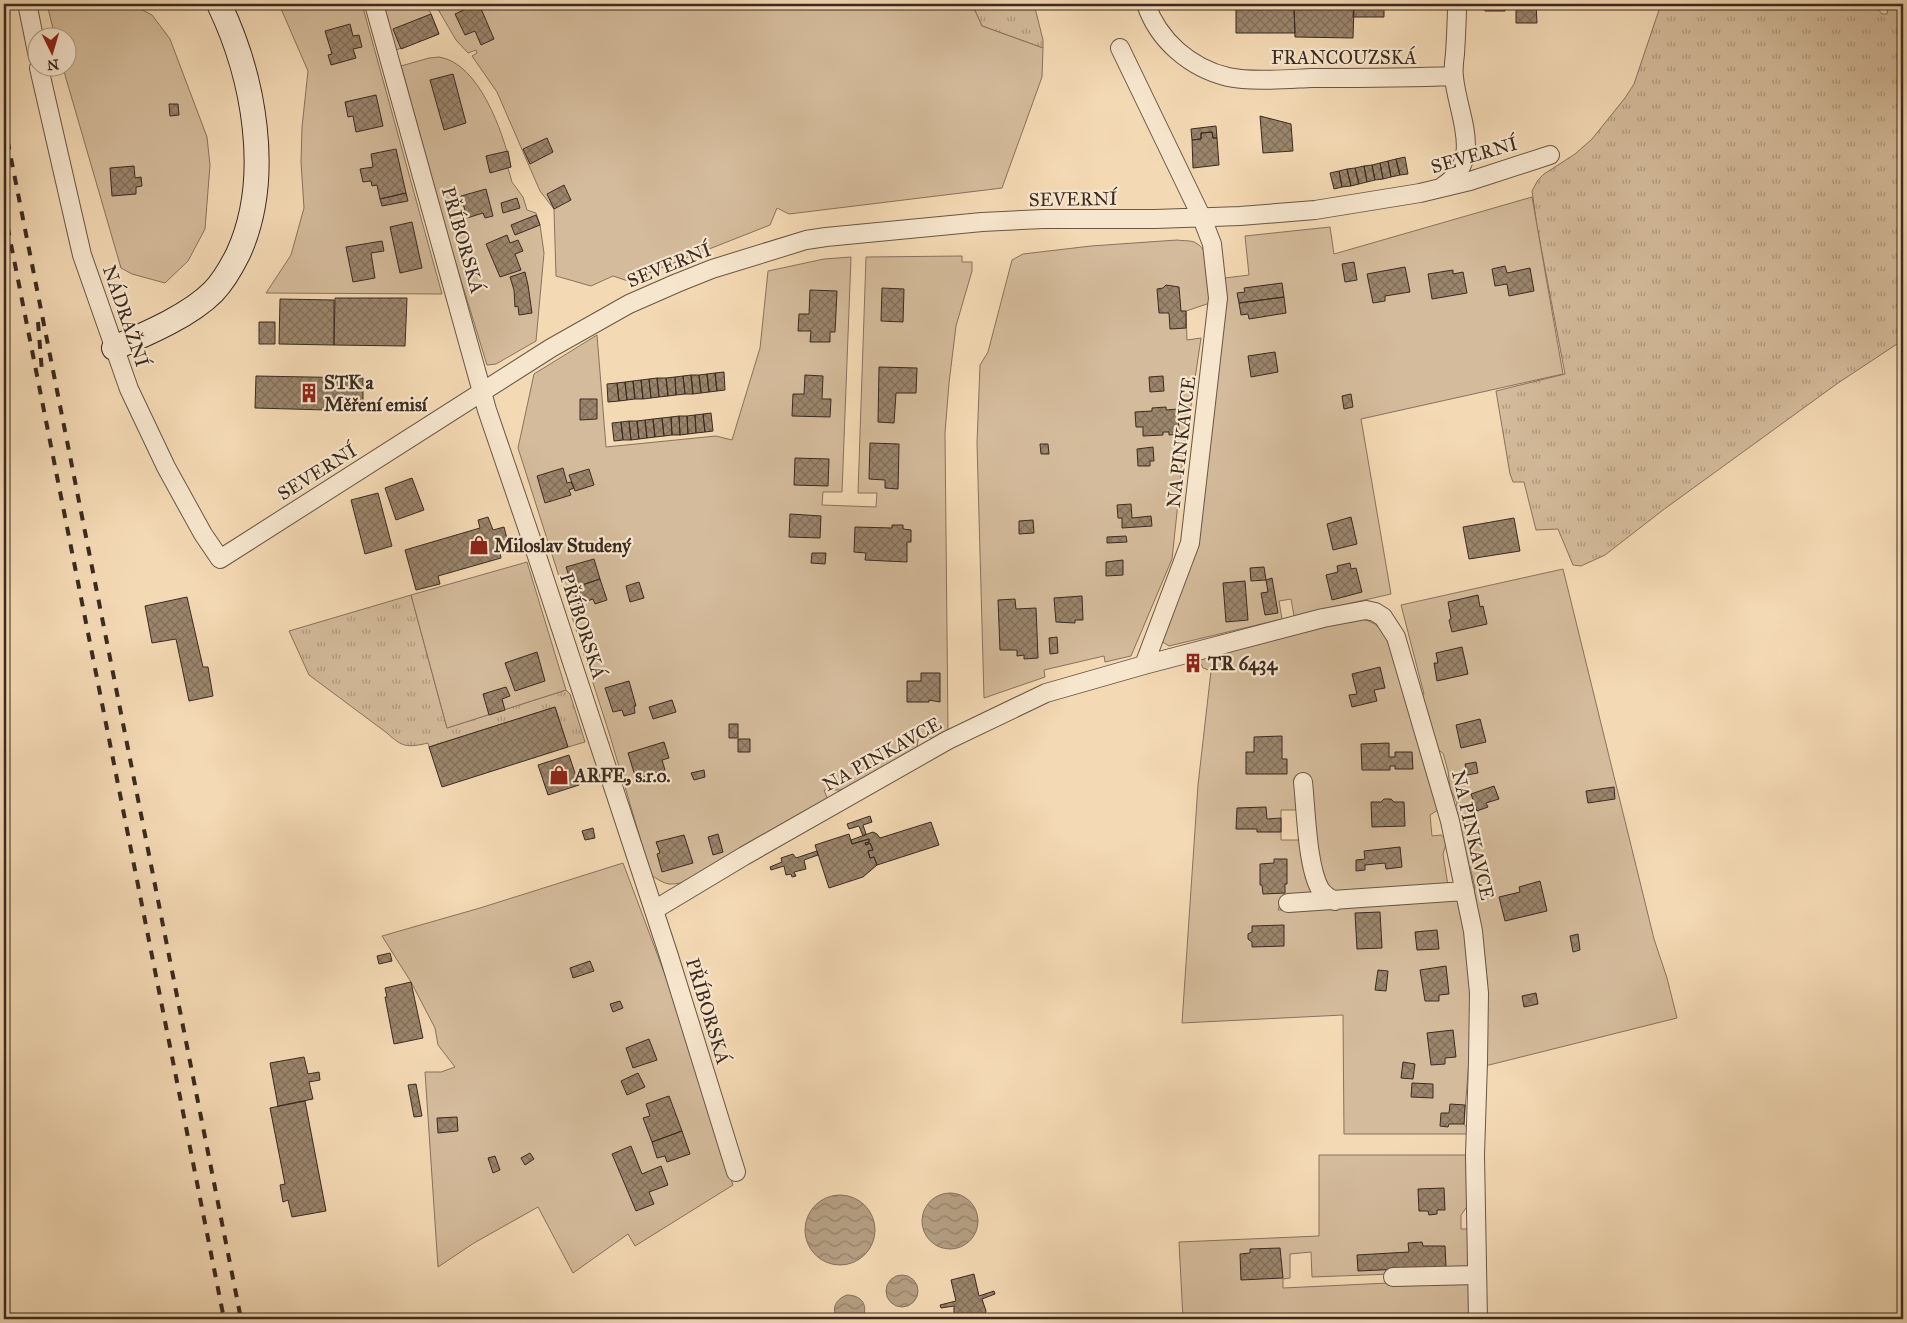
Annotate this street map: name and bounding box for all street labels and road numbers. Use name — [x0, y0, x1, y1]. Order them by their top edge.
street label: FRANCOUZSKÁ — [1271, 45, 1417, 69]
street label: SEVERNÍ — [1428, 131, 1521, 178]
street label: PŘÍBORSKÁ — [437, 184, 490, 296]
street label: SEVERNÍ — [1028, 186, 1118, 211]
street label: SEVERNÍ — [623, 236, 715, 292]
street label: NÁDRAŽNÍ — [98, 262, 155, 371]
street label: NA PINKAVCE — [1162, 375, 1201, 509]
street label: SEVERNÍ — [273, 437, 361, 505]
street label: PŘÍBORSKÁ — [555, 570, 612, 682]
street label: NA PINKAVCE — [819, 712, 946, 796]
street label: NA PINKAVCE — [1447, 768, 1499, 902]
street label: PŘÍBORSKÁ — [681, 955, 736, 1067]

